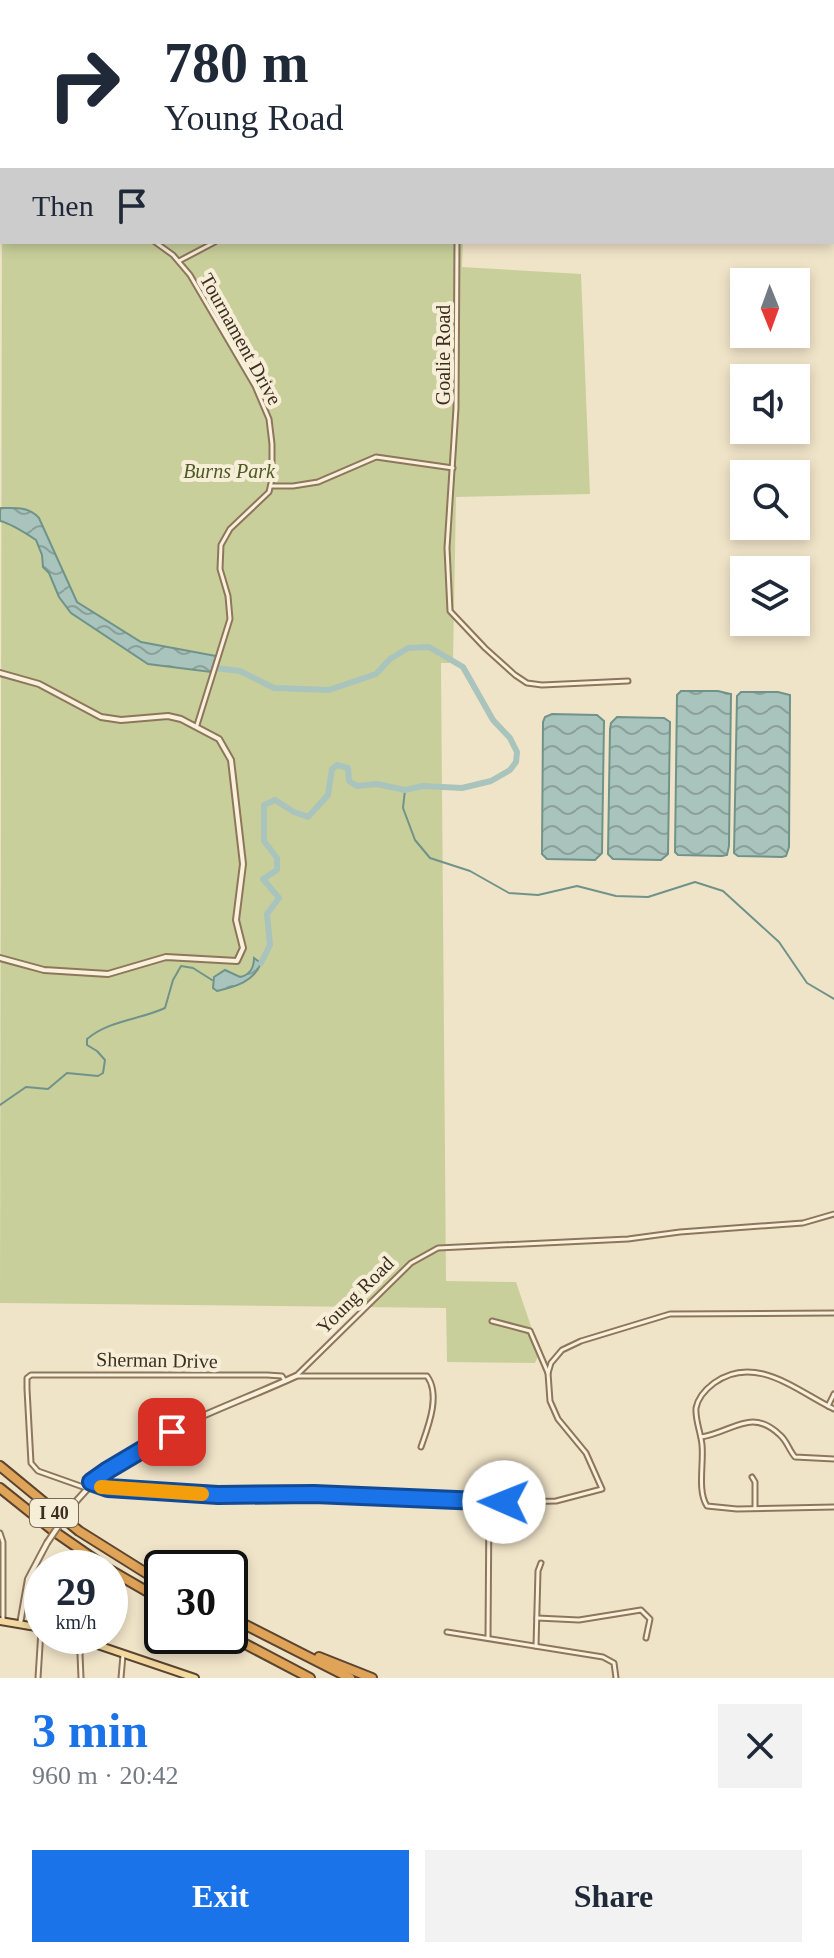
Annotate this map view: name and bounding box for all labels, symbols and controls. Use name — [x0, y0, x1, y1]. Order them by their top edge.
icon: right — [32, 32, 136, 136]
text: 780 m — [164, 32, 309, 94]
text: Young Road — [164, 98, 343, 138]
icon: arrive — [110, 184, 154, 228]
text: Then — [32, 189, 94, 222]
north arrow — [730, 268, 810, 348]
map controls — [730, 268, 810, 636]
street label: Tournament Drive — [196, 269, 286, 409]
street label: Goalie Road — [432, 305, 454, 405]
button: sound — [730, 364, 810, 444]
park label: Burns Park — [183, 460, 276, 482]
button: search — [730, 460, 810, 540]
button: layers — [730, 556, 810, 636]
street label: Young Road — [312, 1252, 399, 1339]
street label: Sherman Drive — [96, 1348, 218, 1372]
pin — [138, 1398, 206, 1466]
icon: arrive — [150, 1410, 194, 1454]
position arrow — [462, 1460, 546, 1544]
road number: I 40 — [30, 1499, 78, 1527]
speed limit sign: 30 — [144, 1550, 248, 1654]
text: 29 — [56, 1569, 96, 1614]
text: km/h — [55, 1611, 97, 1633]
text: 3 min — [32, 1704, 148, 1757]
button: close — [718, 1704, 802, 1788]
text: 960 m · 20:42 — [32, 1761, 179, 1790]
button: Exit — [32, 1850, 409, 1942]
button: Share — [425, 1850, 802, 1942]

